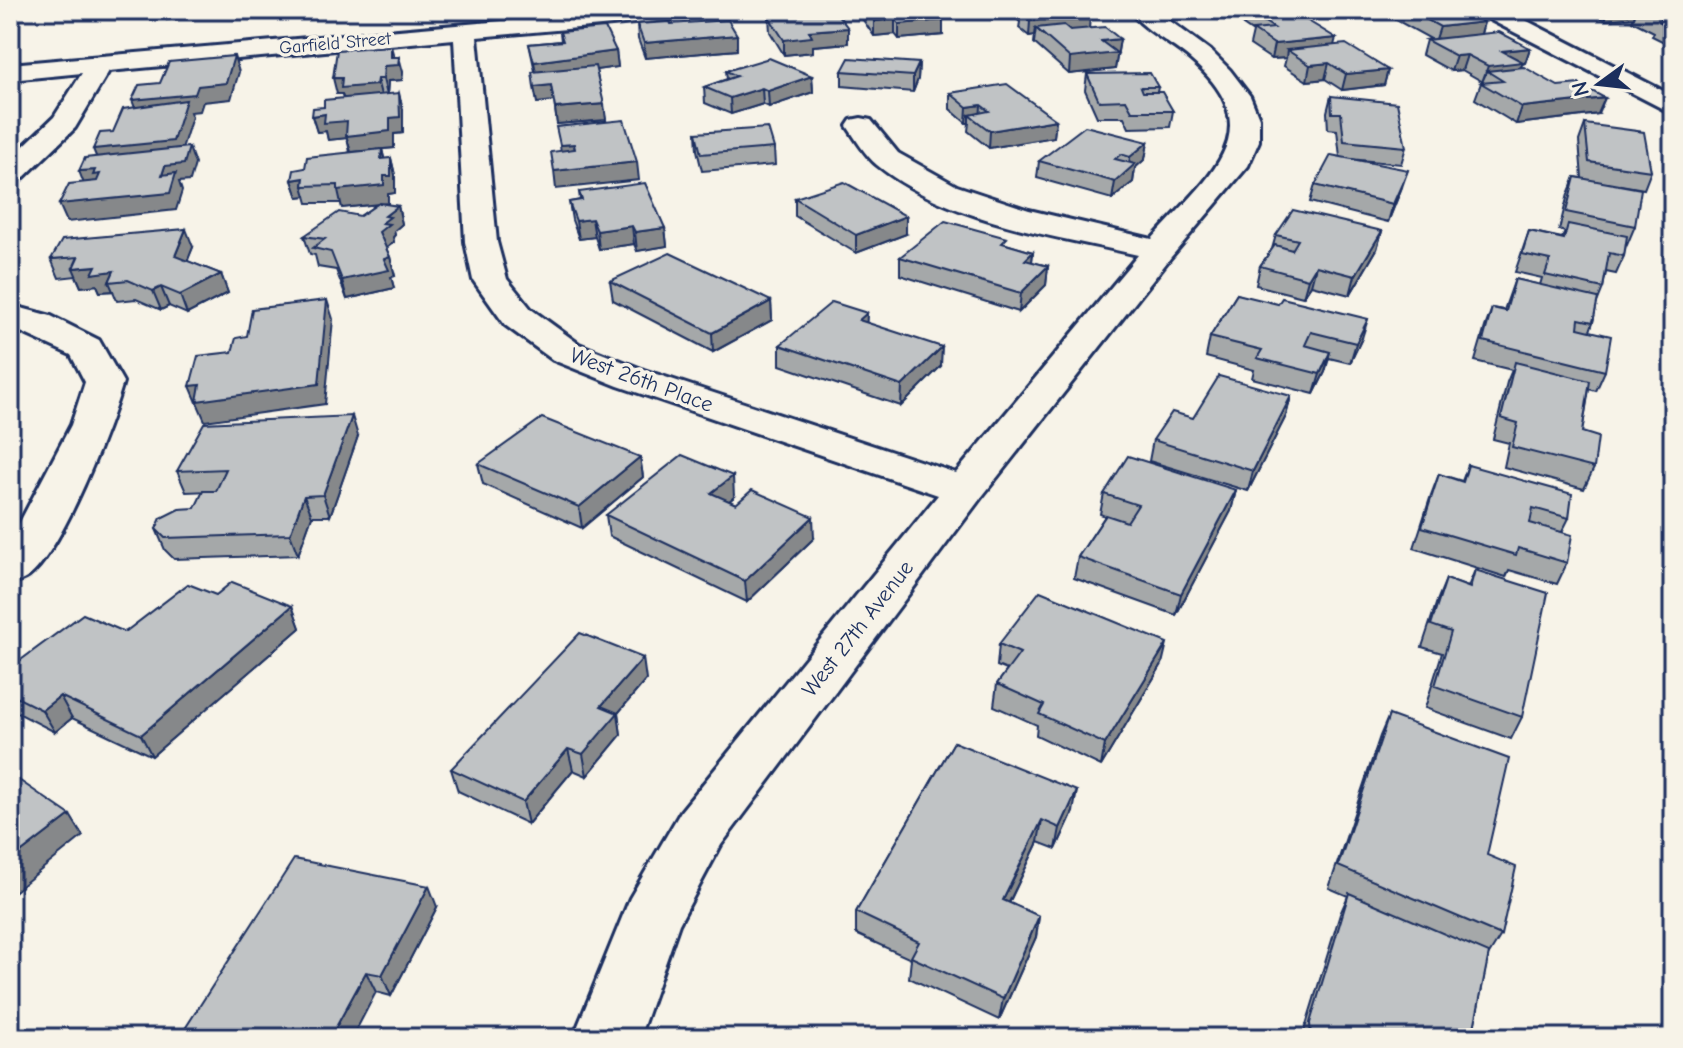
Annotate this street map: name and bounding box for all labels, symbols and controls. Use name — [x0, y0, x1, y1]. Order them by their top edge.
street label: Garfield Street — [278, 28, 393, 59]
north arrow — [1559, 44, 1639, 124]
text: N — [1566, 79, 1595, 99]
street label: West 26th Place — [567, 342, 717, 418]
street label: West 27th Avenue — [797, 555, 919, 702]

